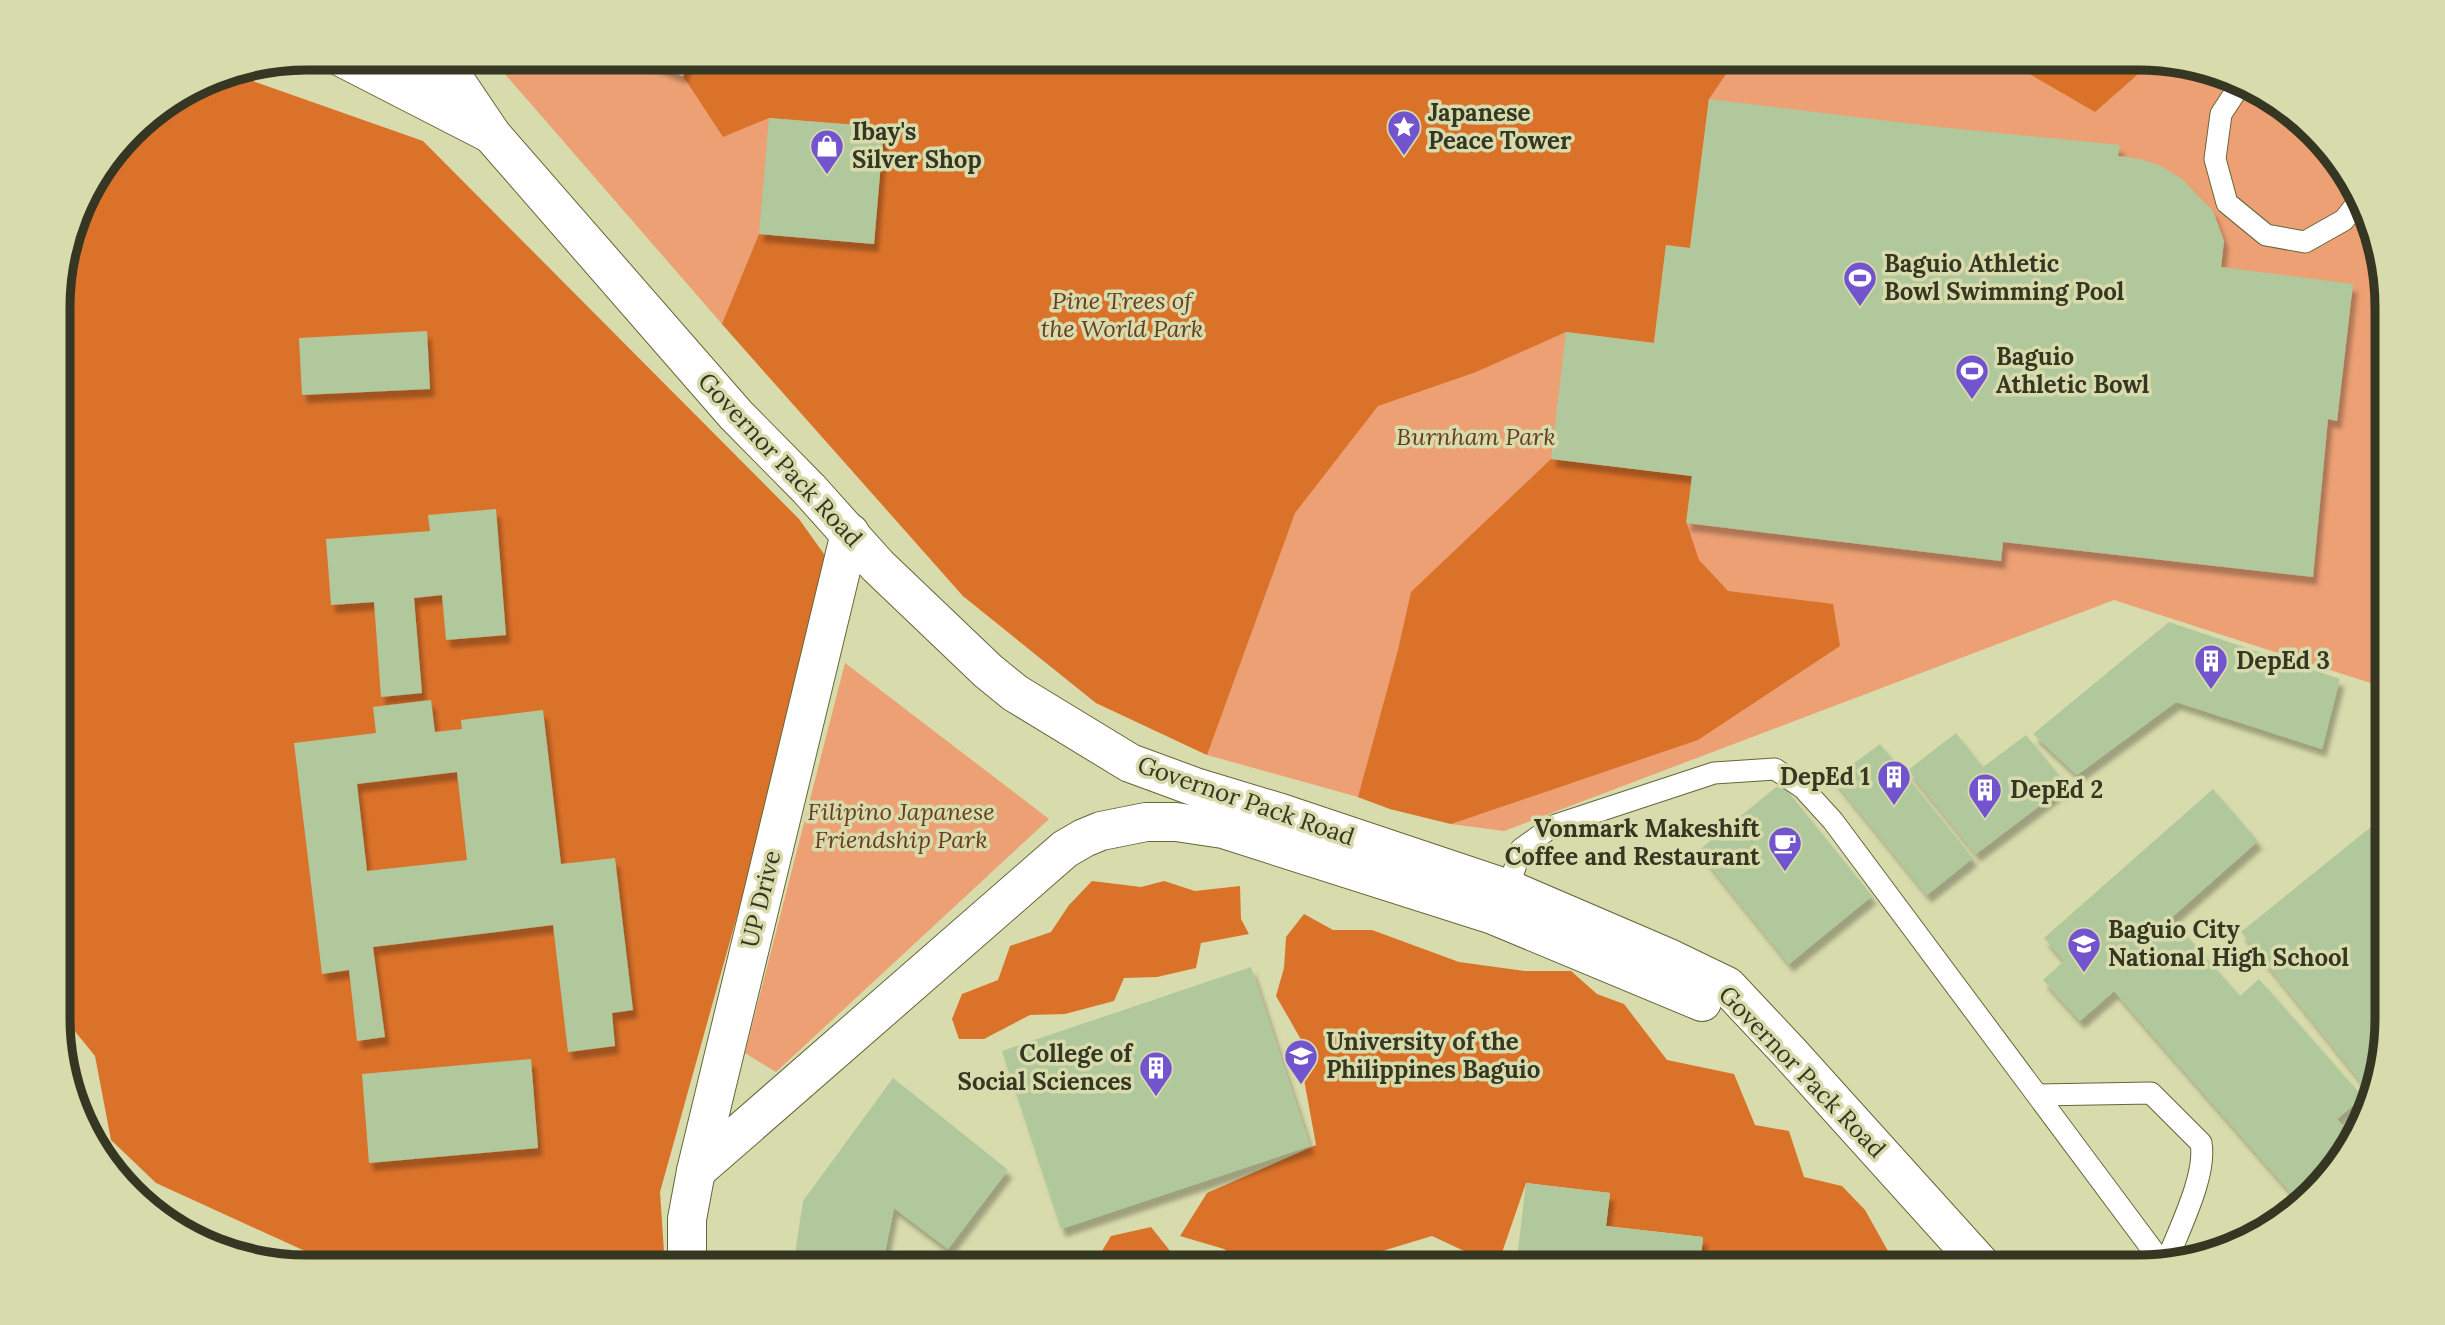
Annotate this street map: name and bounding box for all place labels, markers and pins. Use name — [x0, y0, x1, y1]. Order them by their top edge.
place label: Japanese Peace Tower — [1428, 97, 1572, 156]
place icon: Japanese Peace Tower — [1385, 108, 1423, 157]
place label: Ibay's Silver Shop — [852, 116, 982, 175]
shop icon: Ibay's Silver Shop — [808, 127, 846, 176]
place label: Baguio Athletic Bowl Swimming Pool — [1884, 248, 2124, 307]
sports icon: Baguio Athletic Bowl Swimming Pool — [1841, 259, 1879, 308]
place label: Baguio Athletic Bowl — [1996, 341, 2149, 400]
sports icon: Baguio Athletic Bowl — [1953, 352, 1991, 401]
building icon: DepEd 3 — [2192, 642, 2230, 691]
place label: DepEd 3 — [2236, 645, 2330, 676]
building icon: DepEd 1 — [1875, 758, 1913, 807]
place label: DepEd 1 — [1780, 761, 1870, 792]
building icon: DepEd 2 — [1966, 771, 2004, 820]
place label: DepEd 2 — [2010, 774, 2103, 805]
place label: Vonmark Makeshift Coffee and Restaurant — [1505, 813, 1761, 872]
cafe icon: Vonmark Makeshift Coffee and Restaurant — [1766, 824, 1804, 873]
place label: Baguio City National High School — [2108, 914, 2349, 973]
school or university icon: Baguio City National High School — [2065, 925, 2103, 974]
place label: University of the Philippines Baguio — [1326, 1026, 1540, 1085]
school or university icon: University of the Philippines Baguio — [1282, 1037, 1320, 1086]
place label: College of Social Sciences — [958, 1038, 1134, 1097]
building icon: College of Social Sciences — [1137, 1049, 1175, 1098]

